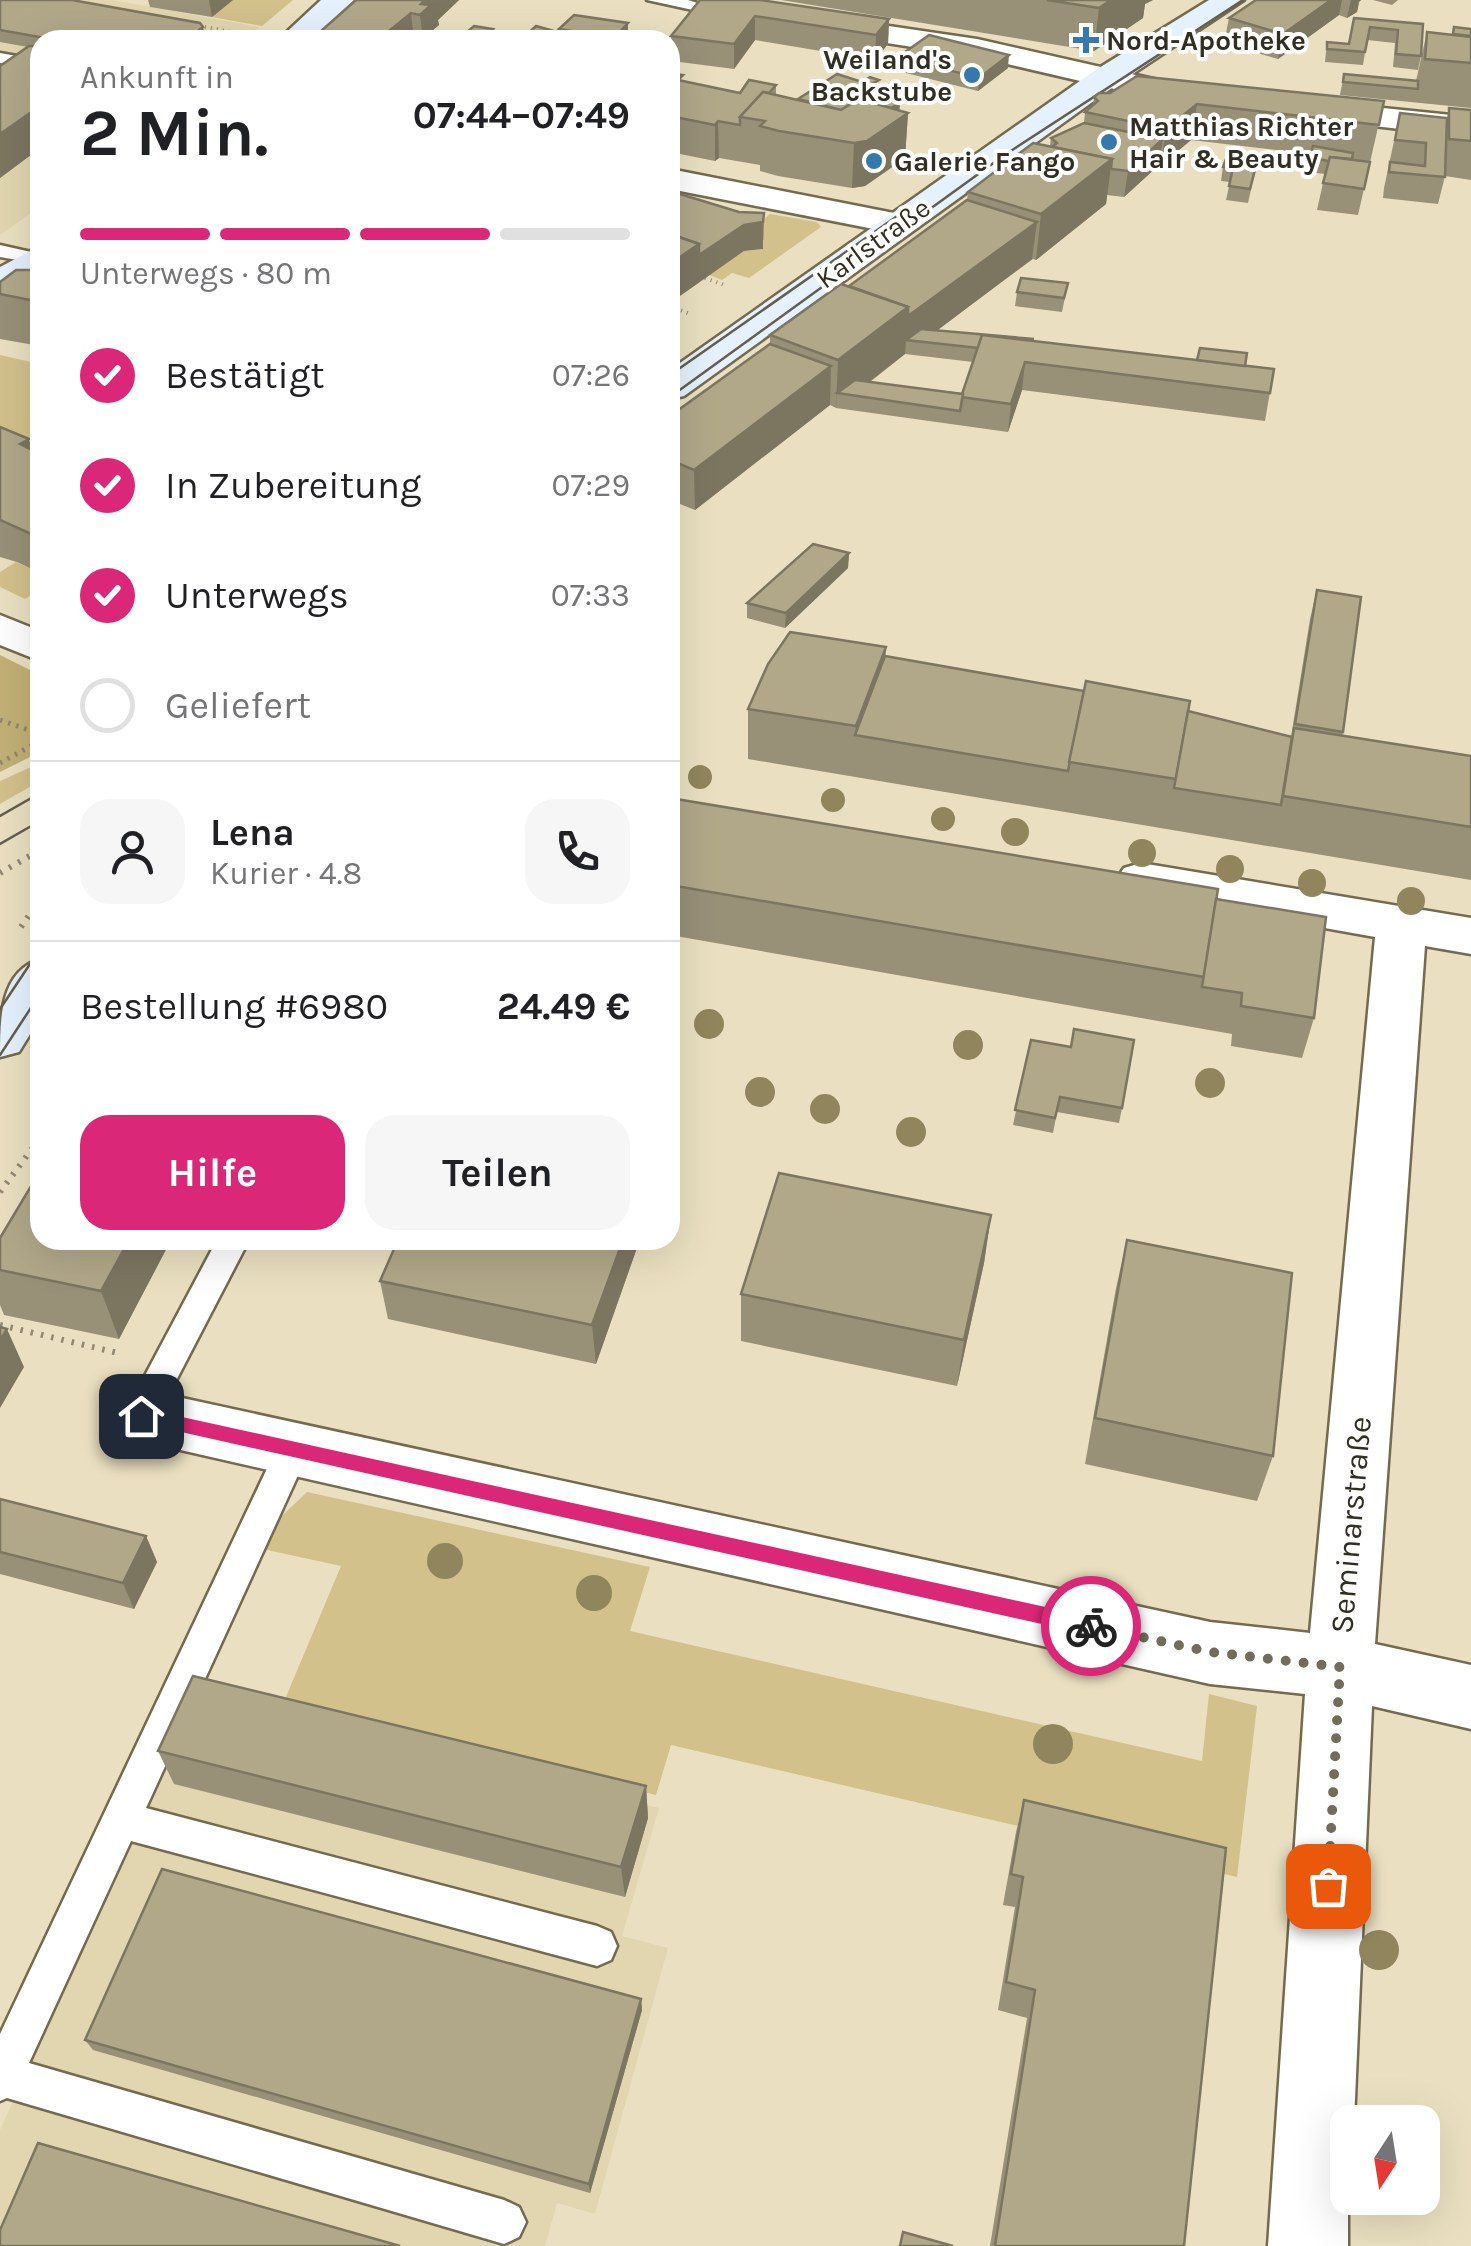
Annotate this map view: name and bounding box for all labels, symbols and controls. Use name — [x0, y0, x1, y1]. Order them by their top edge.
place label: Nord-Apotheke — [1106, 24, 1306, 57]
marker: Nord-Apotheke — [1075, 29, 1097, 51]
place label: Weiland's Backstube — [811, 43, 952, 108]
text: Ankunft in — [80, 59, 234, 96]
marker: Weiland's Backstube — [961, 64, 983, 86]
text: 07:44–07:49 — [413, 93, 630, 138]
text: 2 Min. — [80, 95, 268, 171]
place label: Matthias Richter Hair & Beauty — [1129, 110, 1353, 175]
marker: Matthias Richter Hair & Beauty — [1098, 131, 1120, 153]
place label: Galerie Fango — [894, 145, 1075, 178]
marker: Galerie Fango — [863, 150, 885, 172]
street label: Karlstraße — [810, 191, 936, 295]
text: Unterwegs · 80 m — [80, 255, 332, 292]
icon: check — [80, 348, 135, 403]
text: Bestätigt — [165, 353, 325, 398]
text: 07:26 — [552, 357, 630, 394]
icon: check — [80, 458, 135, 513]
text: In Zubereitung — [165, 463, 421, 508]
text: 07:29 — [552, 467, 630, 504]
icon: check — [80, 568, 135, 623]
text: Unterwegs — [165, 573, 349, 618]
text: 07:33 — [551, 577, 630, 614]
text: Geliefert — [165, 683, 311, 728]
button: person — [80, 799, 185, 904]
button: phone — [525, 799, 630, 904]
text: Lena — [210, 810, 295, 855]
text: Kurier · 4.8 — [210, 855, 362, 892]
text: Bestellung #6980 — [80, 984, 388, 1029]
text: 24.49 € — [497, 984, 630, 1029]
button: Hilfe — [80, 1115, 345, 1230]
button: Teilen — [365, 1115, 630, 1230]
pin — [99, 1374, 184, 1459]
icon: home — [114, 1389, 169, 1444]
street label: Seminarstraße — [1323, 1415, 1379, 1635]
courier — [1041, 1576, 1141, 1676]
icon: bike — [1064, 1599, 1119, 1654]
pin — [1286, 1844, 1371, 1929]
icon: bag — [1301, 1859, 1356, 1914]
north arrow — [1330, 2105, 1440, 2215]
map controls — [1330, 2105, 1440, 2215]

